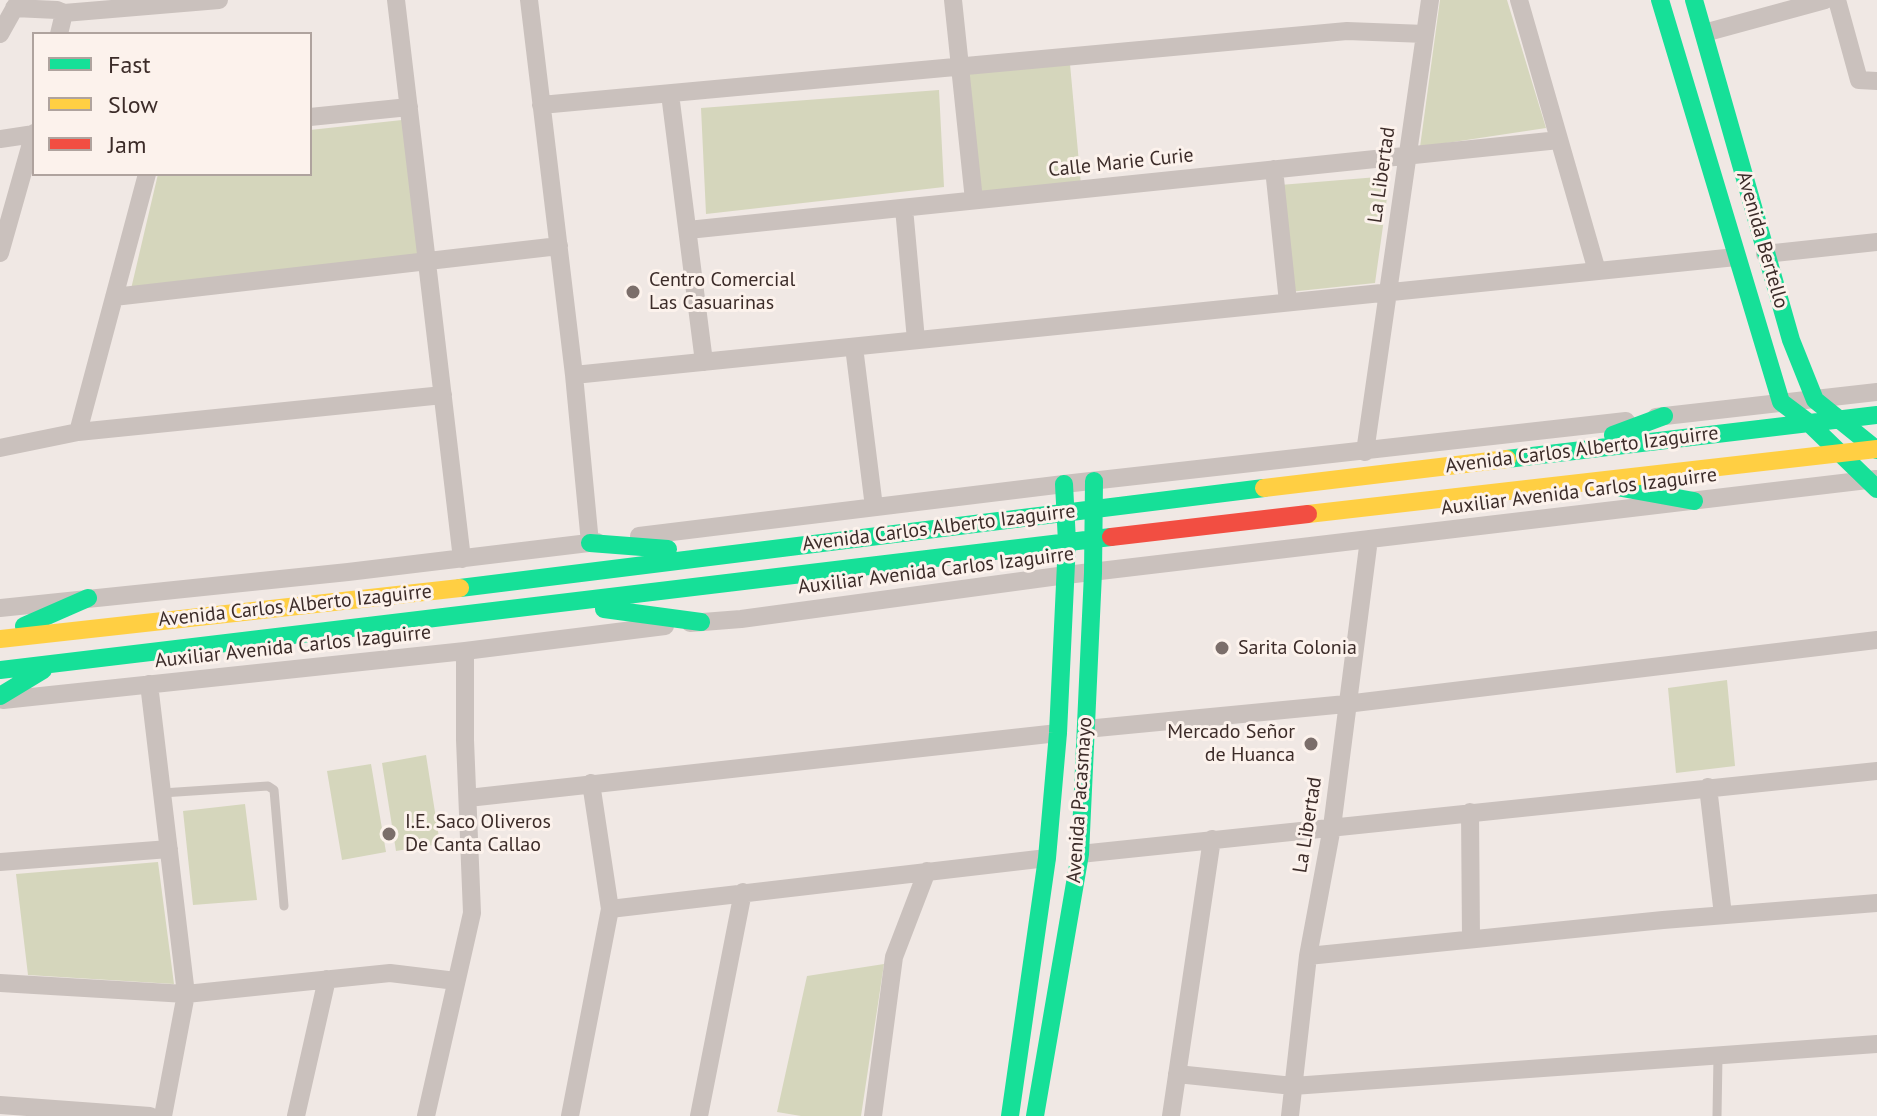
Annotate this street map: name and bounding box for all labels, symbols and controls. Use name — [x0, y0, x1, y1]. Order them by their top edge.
legend — [32, 32, 312, 176]
text: Fast — [108, 49, 151, 80]
text: Slow — [108, 89, 158, 120]
street label: La Libertad — [1363, 125, 1401, 225]
text: Jam — [108, 129, 146, 160]
street label: Calle Marie Curie — [1047, 143, 1195, 183]
street label: Avenida Bertello — [1731, 169, 1793, 311]
place label: Centro Comercial Las Casuarinas — [649, 268, 795, 315]
marker: Centro Comercial Las Casuarinas — [624, 283, 642, 301]
street label: Avenida Carlos Alberto Izaguirre — [1444, 421, 1720, 479]
street label: Auxiliar Avenida Carlos Izaguirre — [1440, 463, 1718, 521]
street label: Avenida Carlos Alberto Izaguirre — [801, 499, 1077, 557]
street label: Auxiliar Avenida Carlos Izaguirre — [797, 542, 1075, 600]
street label: Avenida Carlos Alberto Izaguirre — [157, 580, 433, 632]
street label: Auxiliar Avenida Carlos Izaguirre — [154, 621, 432, 673]
place label: Sarita Colonia — [1238, 636, 1357, 660]
marker: Sarita Colonia — [1213, 639, 1231, 657]
street label: Avenida Pacasmayo — [1062, 716, 1098, 884]
place label: Mercado Señor de Huanca — [1167, 720, 1295, 767]
marker: Mercado Señor de Huanca — [1302, 735, 1320, 753]
street label: La Libertad — [1289, 775, 1327, 875]
place label: I.E. Saco Oliveros De Canta Callao — [405, 810, 551, 857]
marker: I.E. Saco Oliveros De Canta Callao — [380, 825, 398, 843]

